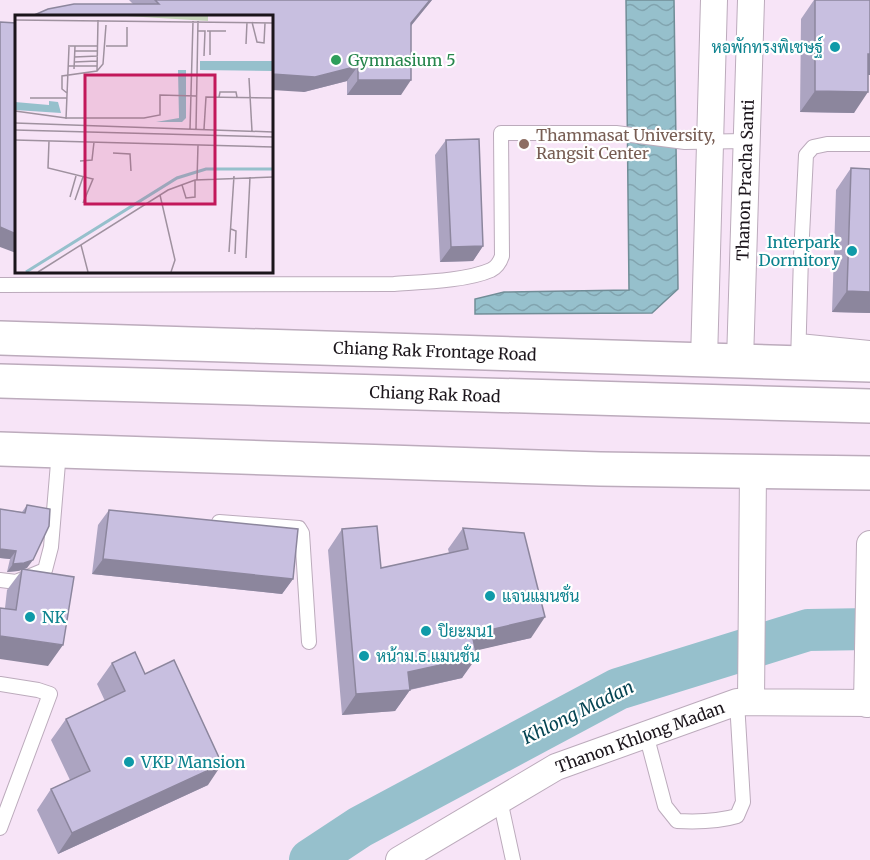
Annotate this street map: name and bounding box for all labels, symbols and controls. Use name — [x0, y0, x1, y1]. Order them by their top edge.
inset map — [15, 15, 273, 273]
place label: หอพักทรงพิเชษฐ์ — [712, 35, 823, 58]
marker: หอพักทรงพิเชษฐ์ — [828, 40, 842, 54]
place label: Gymnasium 5 — [348, 50, 456, 70]
marker: Gymnasium 5 — [329, 53, 343, 67]
street label: Thanon Pracha Santi — [732, 99, 758, 261]
place label: Thammasat University, Rangsit Center — [536, 125, 715, 163]
marker: Thammasat University, Rangsit Center — [517, 137, 531, 151]
place label: Interpark Dormitory — [758, 232, 841, 270]
marker: Interpark Dormitory — [845, 244, 859, 258]
street label: Chiang Rak Frontage Road — [333, 337, 537, 365]
street label: Chiang Rak Road — [369, 382, 501, 406]
place label: แจนแมนชั่น — [502, 583, 580, 606]
marker: แจนแมนชั่น — [483, 589, 497, 603]
place label: NK — [42, 607, 66, 627]
marker: NK — [23, 610, 37, 624]
place label: ปิยะมน1 — [437, 621, 493, 641]
marker: ปิยะมน1 — [419, 624, 433, 638]
place label: หน้าม.ธ.แมนชั่น — [376, 643, 480, 666]
marker: หน้าม.ธ.แมนชั่น — [357, 649, 371, 663]
water label: Khlong Madan — [517, 675, 638, 749]
street label: Thanon Khlong Madan — [553, 697, 728, 777]
place label: VKP Mansion — [140, 752, 246, 772]
marker: VKP Mansion — [122, 755, 136, 769]

